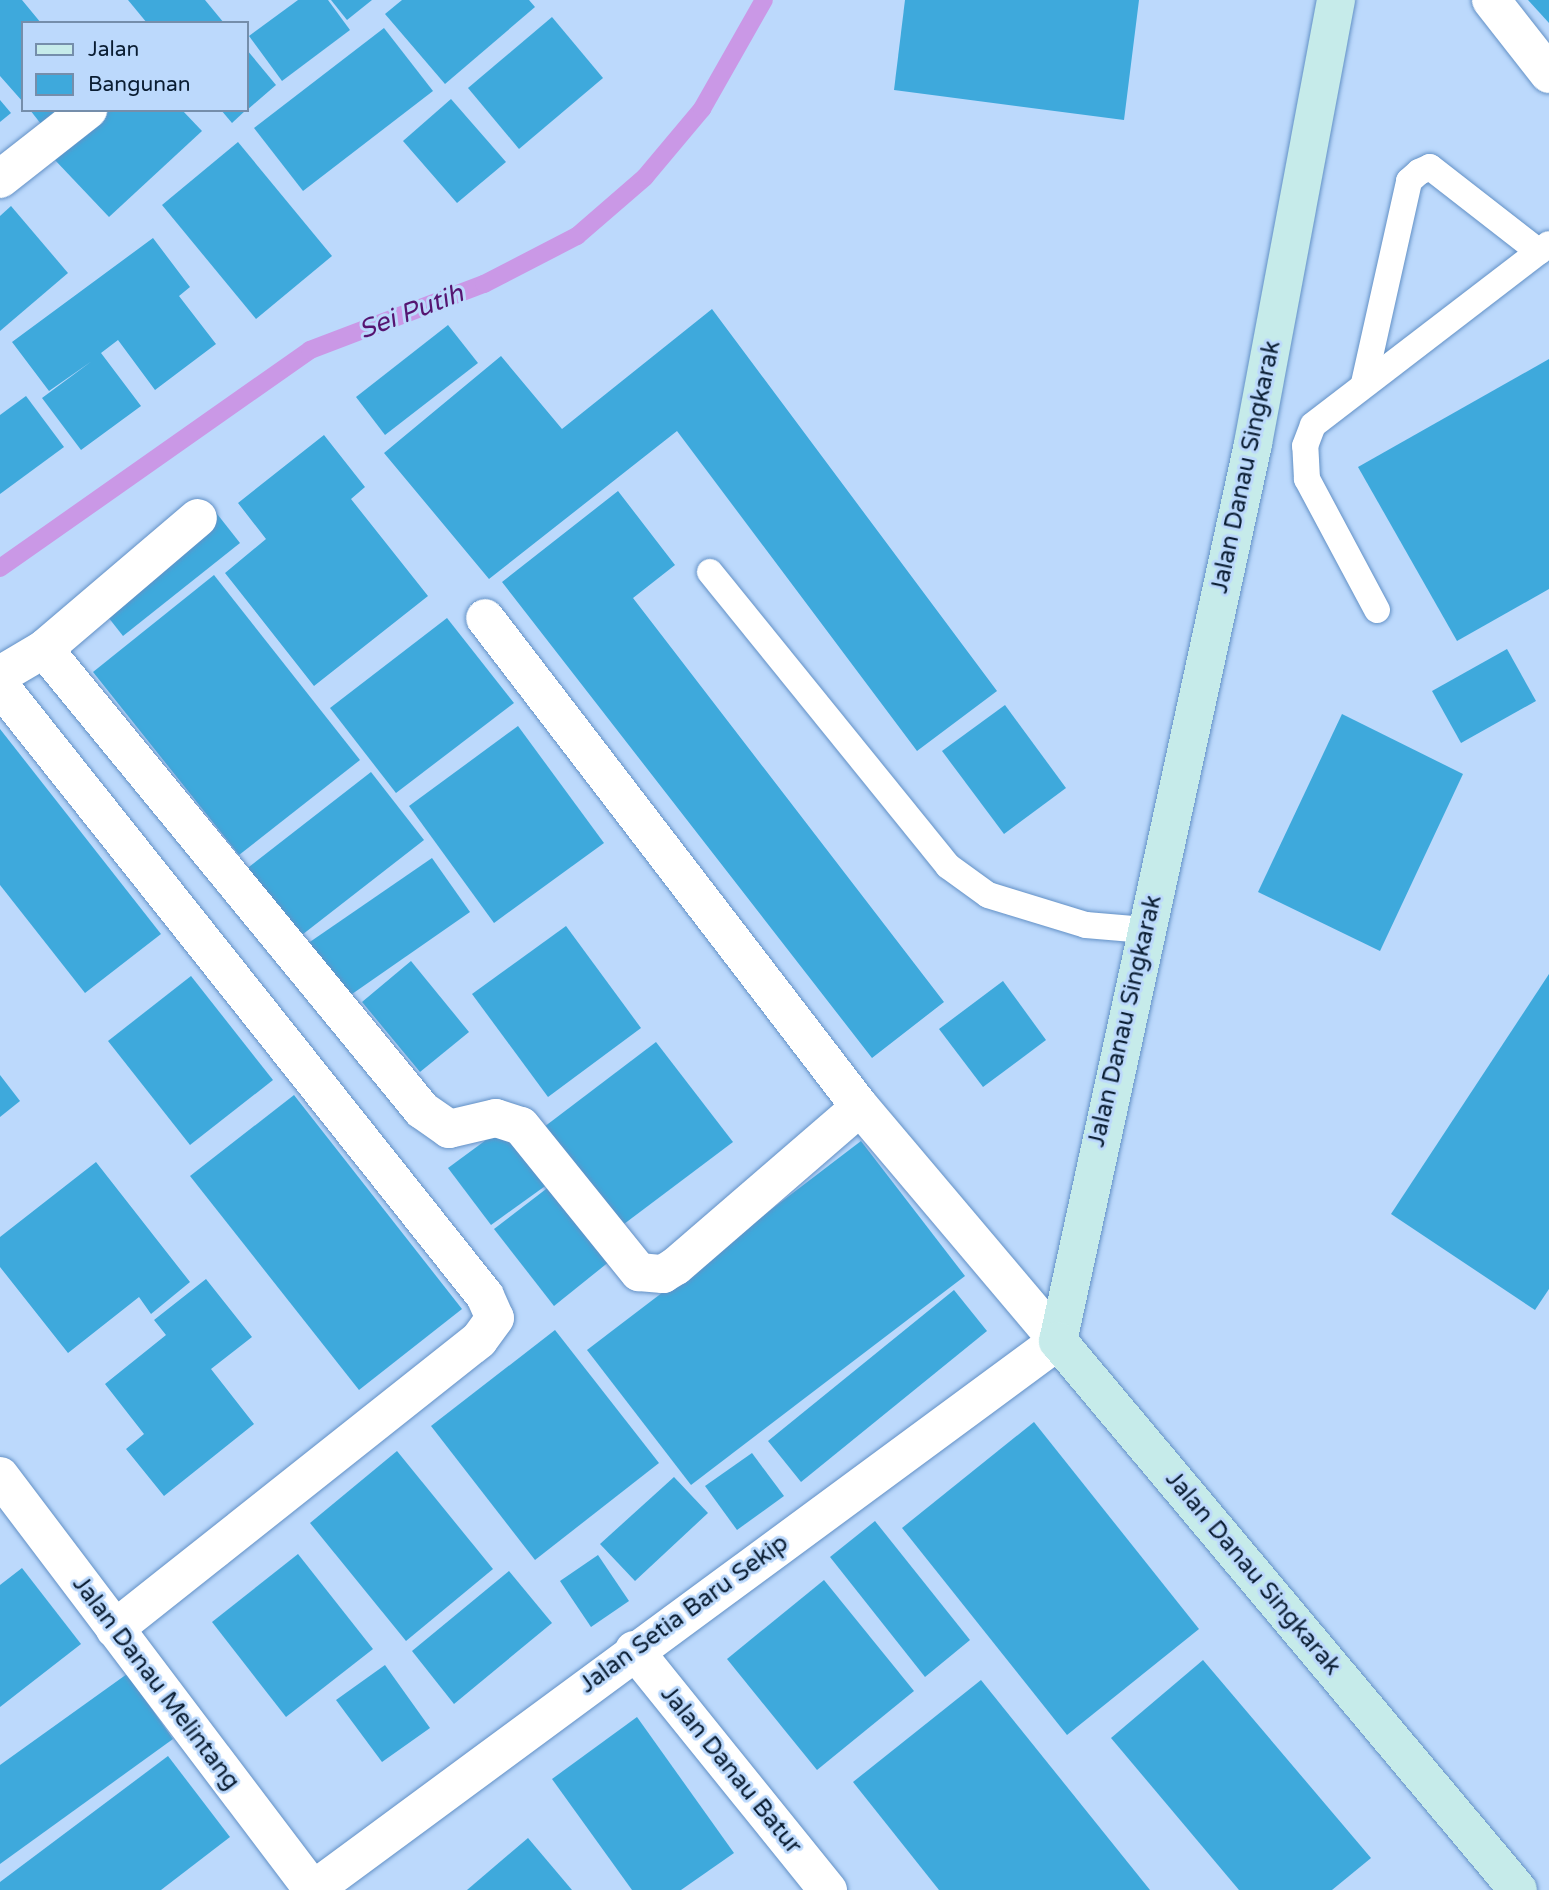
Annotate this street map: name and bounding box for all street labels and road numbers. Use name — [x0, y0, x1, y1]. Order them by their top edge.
street label: Jalan Danau Singkarak — [1205, 338, 1287, 596]
street label: Jalan Danau Singkarak — [1082, 892, 1168, 1150]
street label: Jalan Danau Singkarak — [1159, 1465, 1347, 1681]
street label: Jalan Setia Baru Sekip — [574, 1529, 794, 1699]
street label: Jalan Danau Melintang — [66, 1570, 246, 1796]
street label: Jalan Danau Batur — [654, 1680, 808, 1860]

